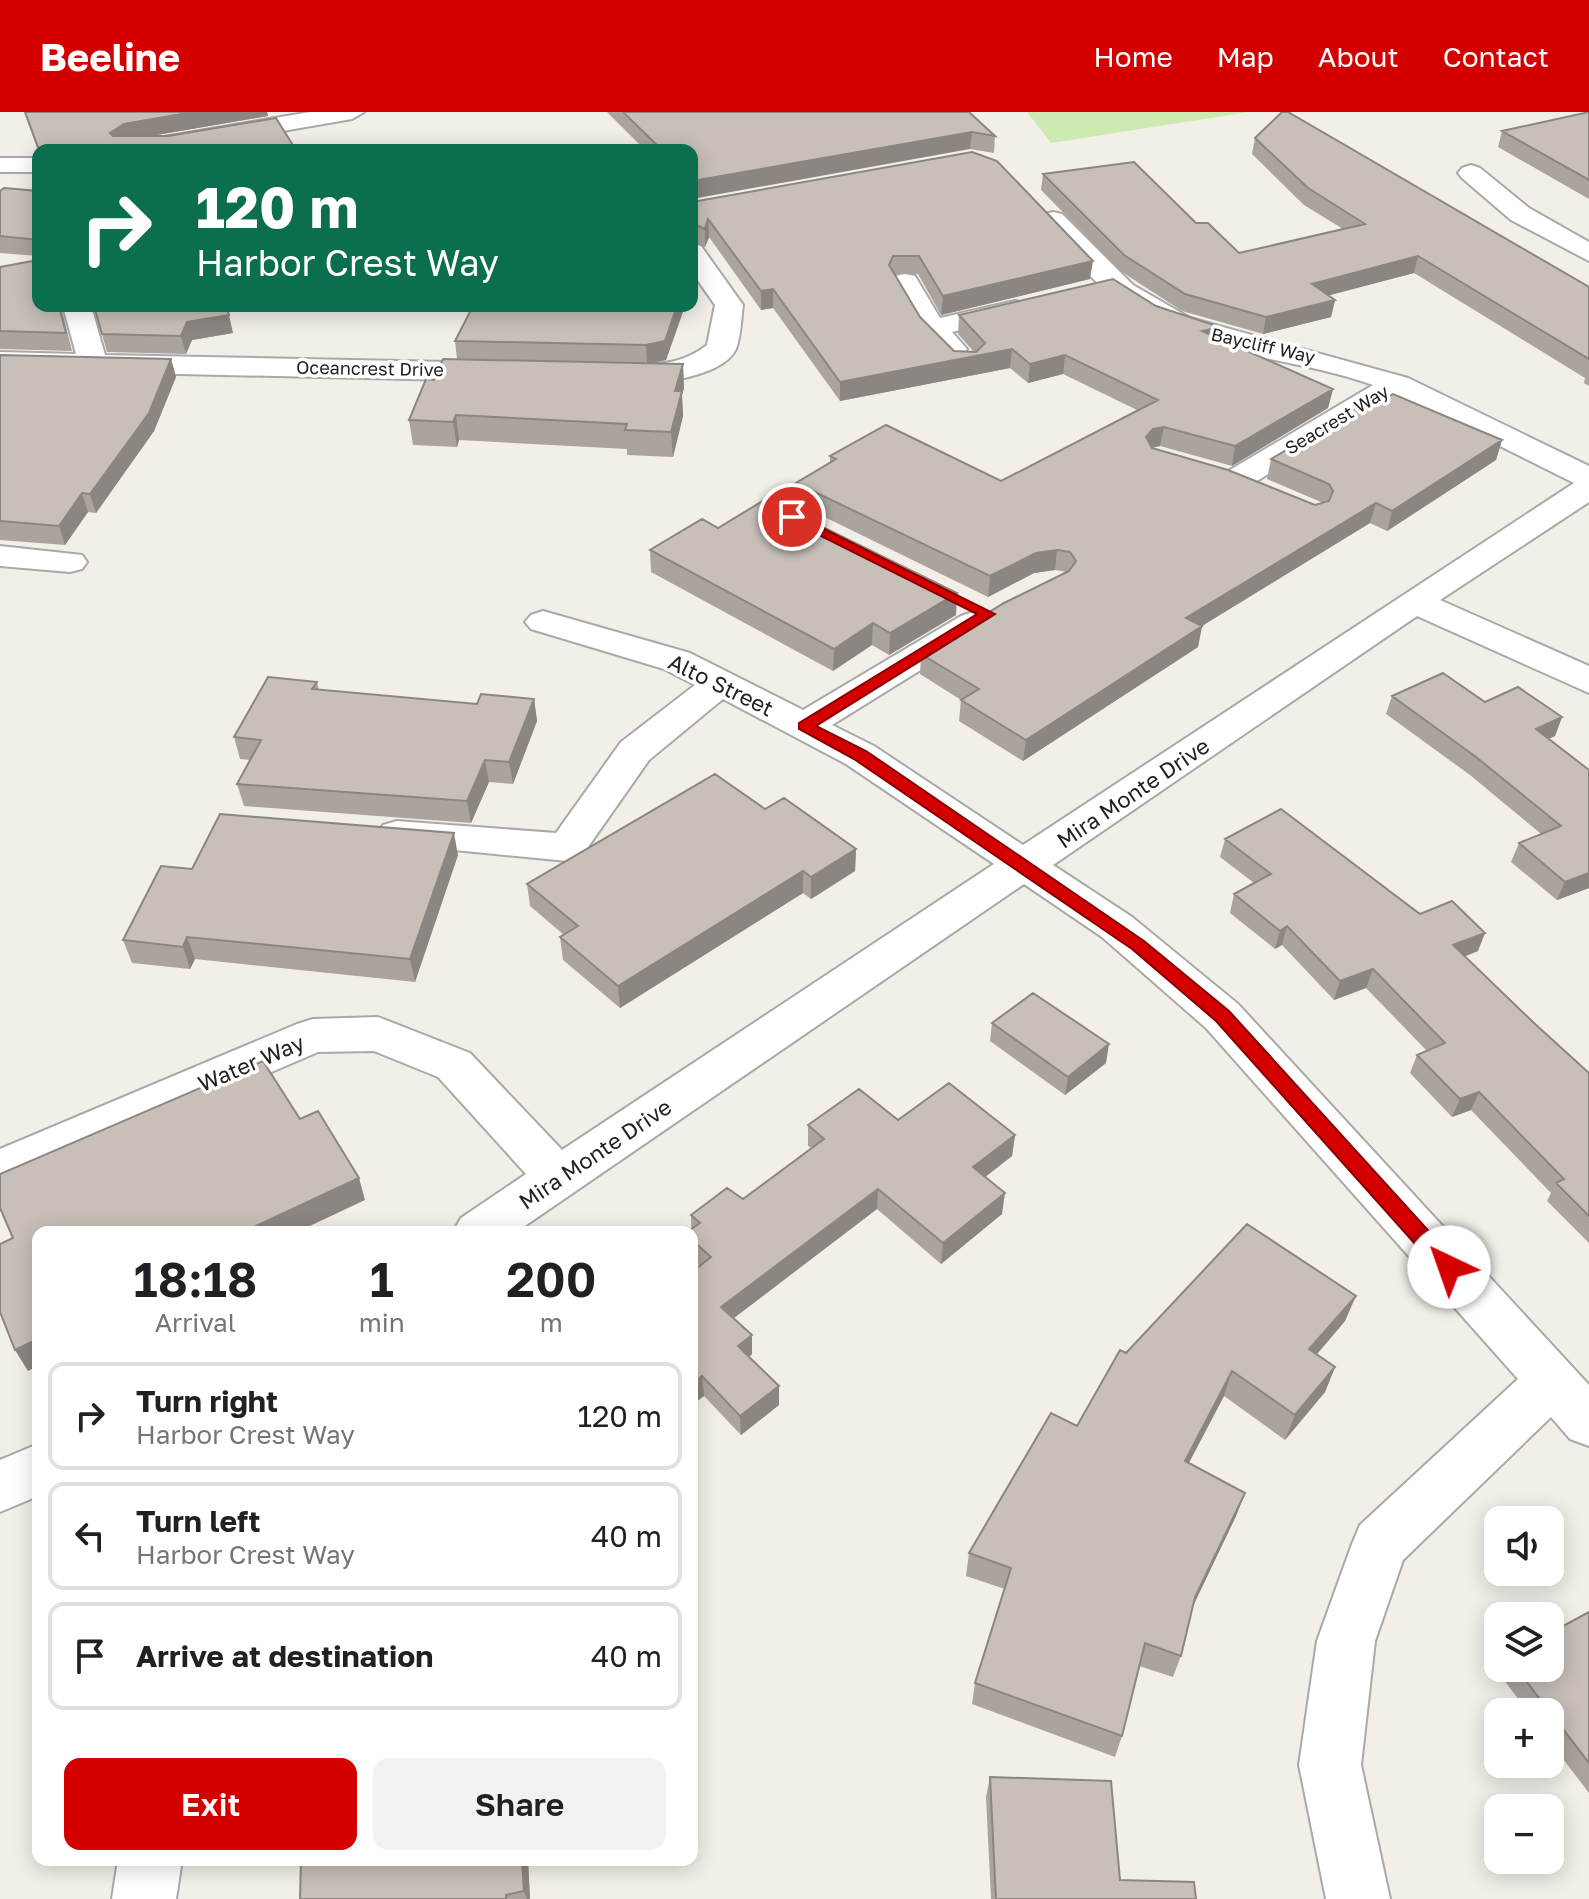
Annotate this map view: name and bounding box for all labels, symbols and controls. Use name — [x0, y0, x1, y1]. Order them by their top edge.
text: Beeline — [40, 34, 180, 79]
text: Home — [1094, 40, 1173, 73]
text: Map — [1217, 40, 1274, 73]
text: About — [1318, 40, 1399, 73]
text: Contact — [1443, 40, 1549, 73]
text: 120 m — [196, 173, 358, 240]
icon: right — [64, 176, 168, 280]
text: Harbor Crest Way — [196, 241, 499, 284]
street label: Baycliff Way — [1209, 322, 1317, 368]
street label: Oceancrest Drive — [296, 356, 444, 380]
street label: Seacrest Way — [1281, 380, 1392, 459]
pin — [758, 483, 826, 551]
icon: arrive — [770, 495, 814, 539]
street label: Alto Street — [664, 648, 778, 722]
street label: Mira Monte Drive — [1051, 732, 1214, 854]
street label: Water Way — [194, 1028, 308, 1097]
street label: Mira Monte Drive — [513, 1093, 676, 1215]
position arrow — [1407, 1225, 1491, 1309]
text: 18:18 — [134, 1250, 257, 1308]
text: 1 — [370, 1250, 394, 1308]
text: 200 — [506, 1250, 596, 1308]
text: Arrival — [155, 1307, 236, 1338]
text: min — [359, 1307, 405, 1338]
text: m — [540, 1307, 563, 1338]
text: Turn right — [136, 1383, 278, 1419]
icon: right — [68, 1394, 112, 1438]
text: 120 m — [577, 1398, 662, 1434]
text: Harbor Crest Way — [136, 1419, 355, 1450]
text: Turn left — [136, 1503, 261, 1539]
map controls — [1484, 1506, 1564, 1874]
button: sound — [1484, 1506, 1564, 1586]
icon: left — [68, 1514, 112, 1558]
text: 40 m — [591, 1518, 662, 1554]
text: Harbor Crest Way — [136, 1539, 355, 1570]
button: layers — [1484, 1602, 1564, 1682]
icon: arrive — [68, 1634, 112, 1678]
text: Arrive at destination — [136, 1638, 433, 1674]
text: 40 m — [591, 1638, 662, 1674]
button: + — [1484, 1698, 1564, 1778]
button: Exit — [64, 1758, 357, 1850]
button: Share — [373, 1758, 666, 1850]
button: − — [1484, 1794, 1564, 1874]

